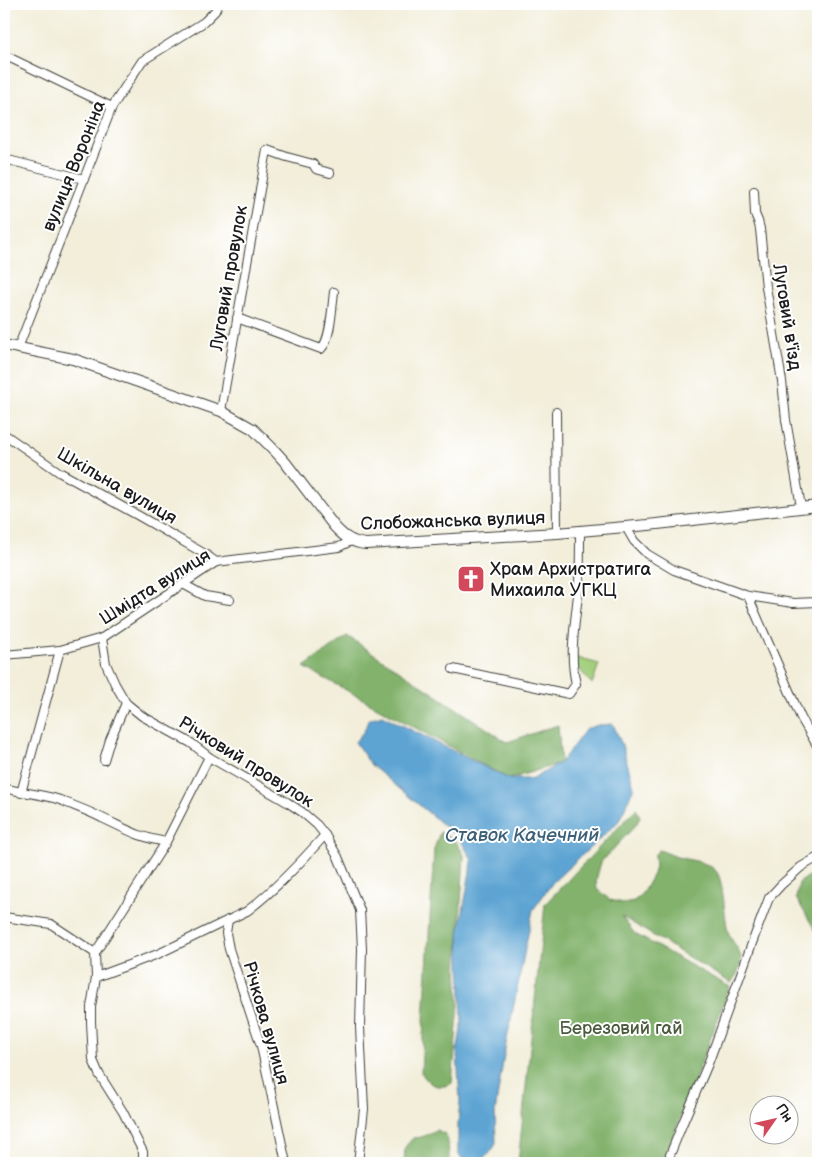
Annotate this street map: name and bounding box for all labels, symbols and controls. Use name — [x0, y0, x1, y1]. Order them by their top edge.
street label: вулиця Вороніна — [38, 97, 110, 234]
street label: Луговий провулок — [206, 203, 252, 353]
street label: Луговий в'їзд — [768, 261, 806, 372]
street label: Шкільна вулиця — [53, 443, 181, 529]
street label: Слобожанська вулиця — [360, 507, 546, 535]
street label: Шмідта вулиця — [96, 545, 214, 629]
place label: Храм Архистратига Михаила УГКЦ — [490, 559, 651, 601]
church icon: Храм Архистратига Михаила УГКЦ — [456, 564, 486, 594]
street label: Річковий провулок — [175, 712, 318, 812]
water label: Ставок Качечний — [445, 824, 599, 847]
street label: Річкова вулиця — [238, 959, 294, 1087]
park label: Березовий гай — [560, 1018, 682, 1039]
north arrow — [750, 1094, 800, 1144]
text: Пн — [772, 1101, 797, 1126]

